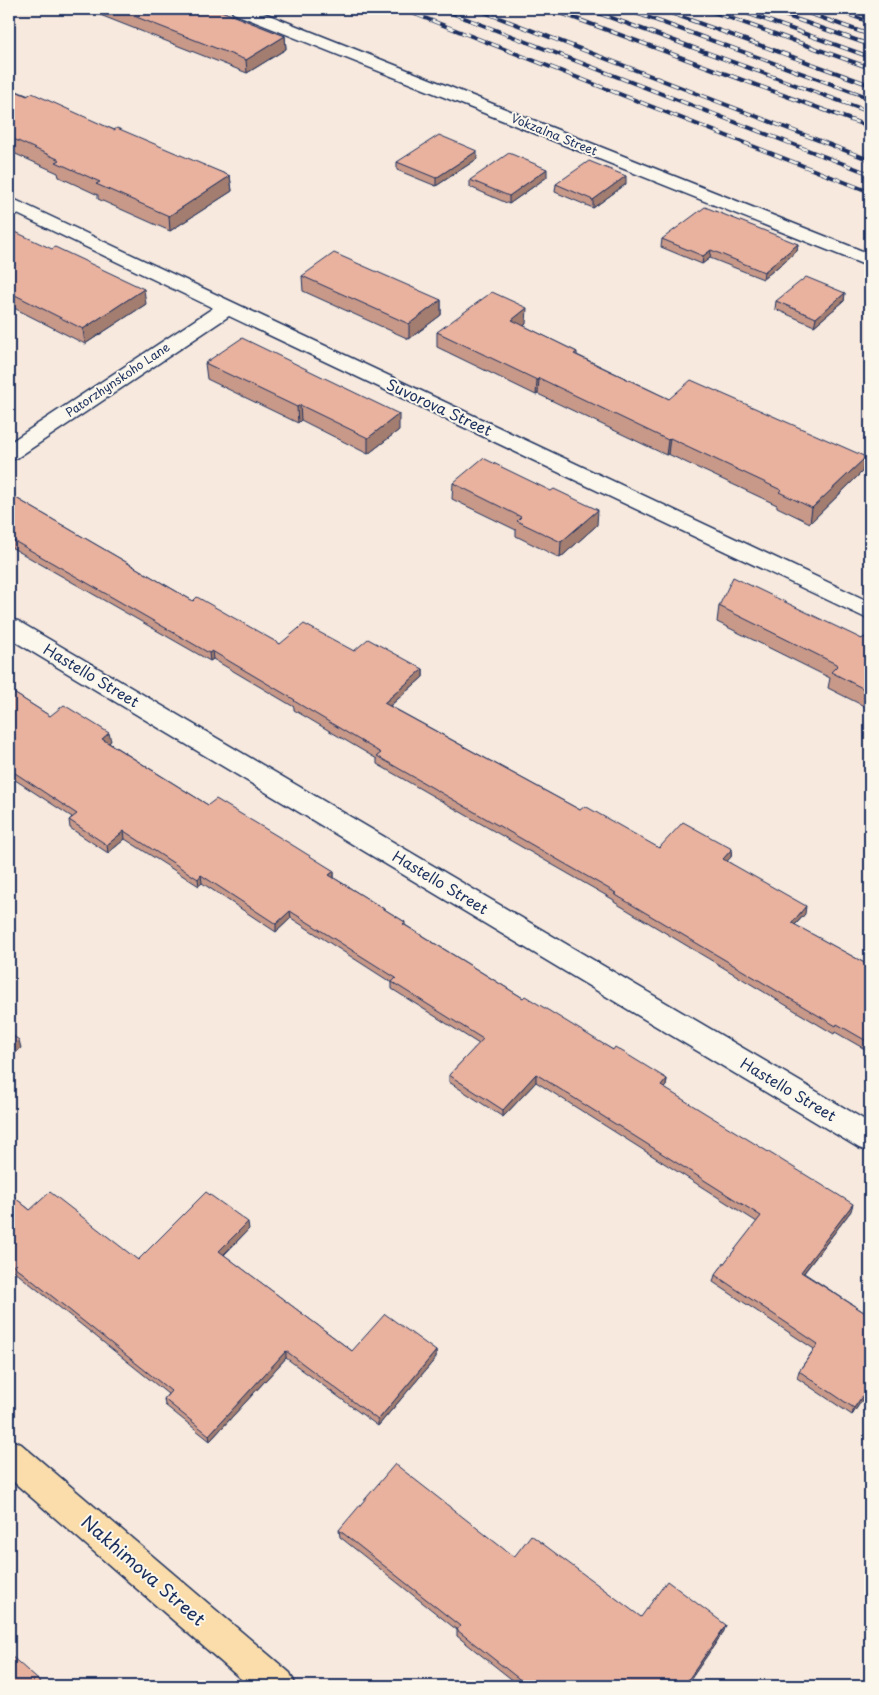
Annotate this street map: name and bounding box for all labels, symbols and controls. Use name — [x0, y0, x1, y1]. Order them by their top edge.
street label: Vokzalna Street — [508, 109, 600, 160]
street label: Patorzhynskoho Lane — [62, 337, 173, 421]
street label: Suvorova Street — [383, 372, 496, 441]
street label: Hastello Street — [40, 637, 144, 712]
street label: Hastello Street — [389, 844, 493, 919]
street label: Hastello Street — [737, 1051, 841, 1126]
street label: Nakhimova Street — [76, 1508, 212, 1632]

